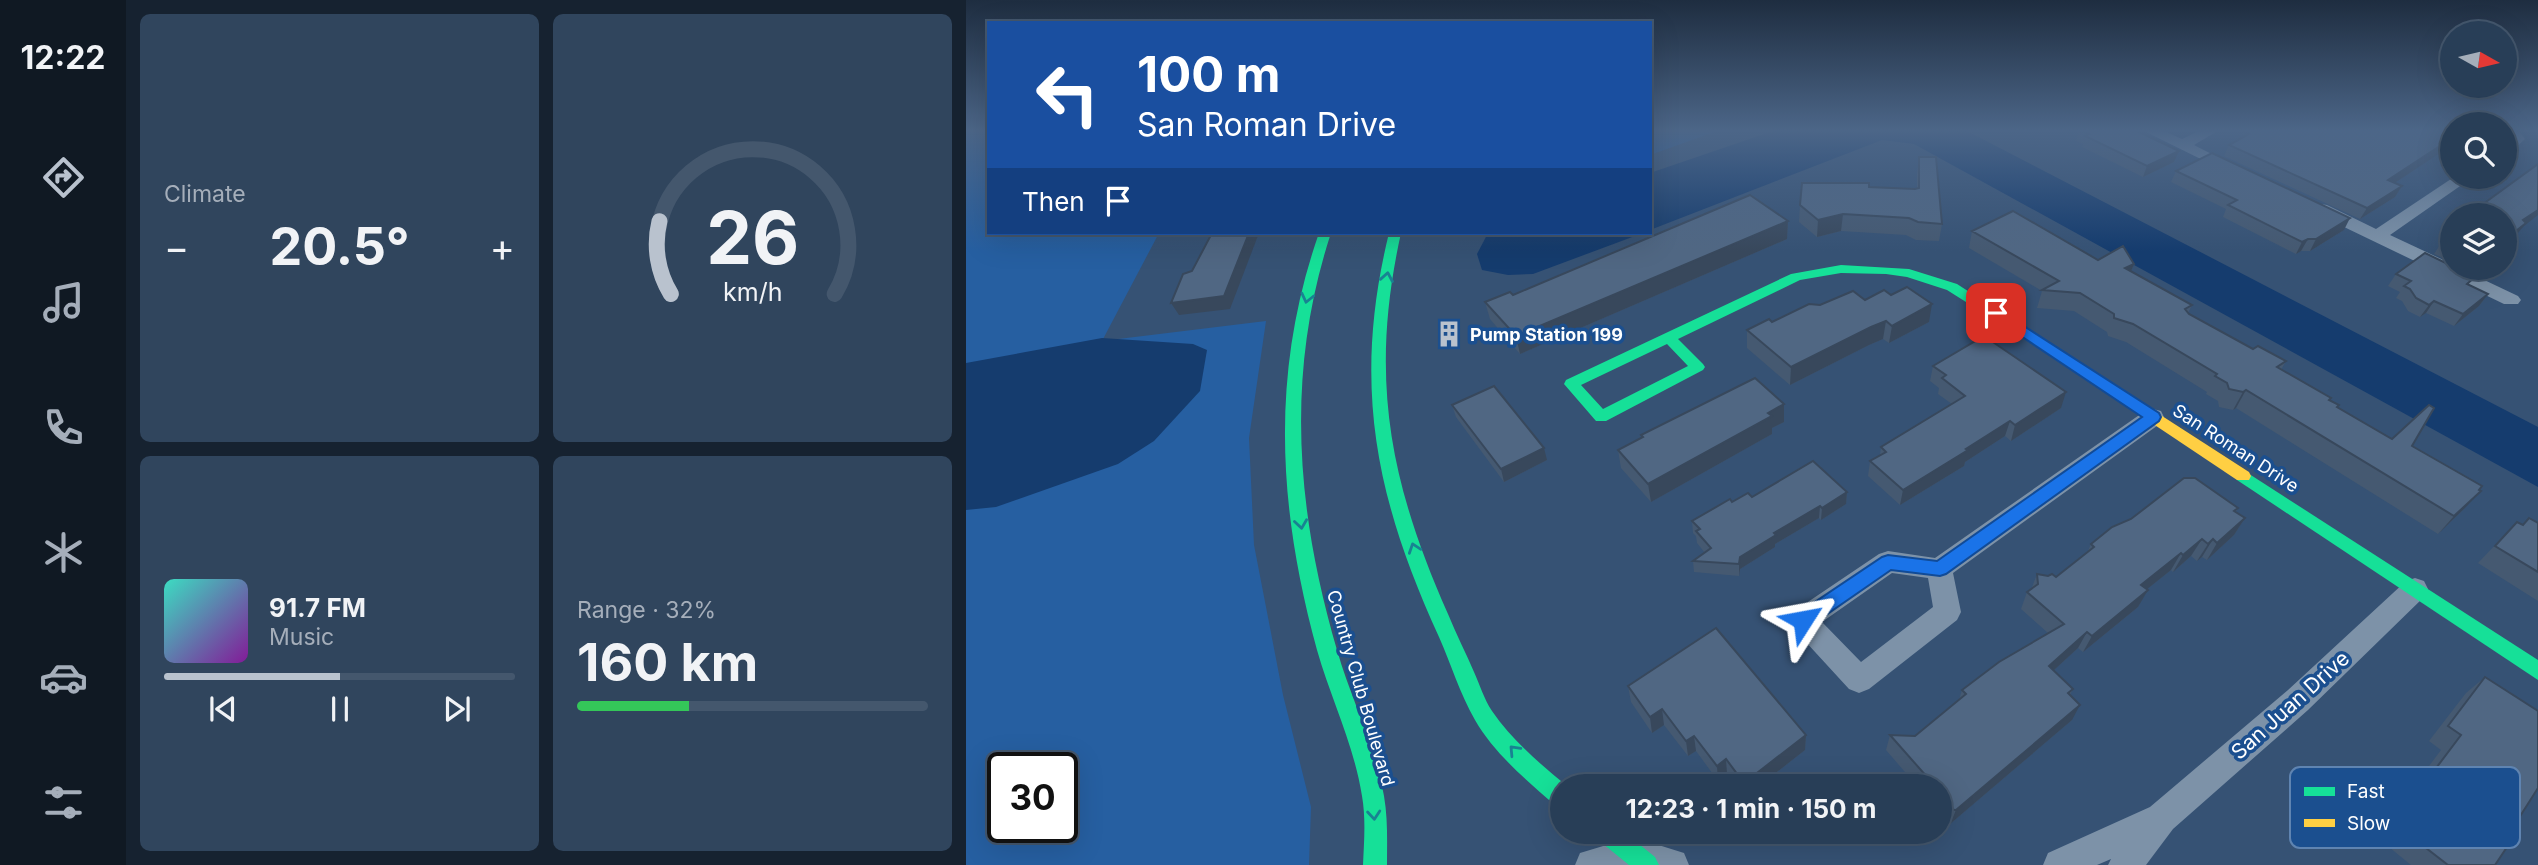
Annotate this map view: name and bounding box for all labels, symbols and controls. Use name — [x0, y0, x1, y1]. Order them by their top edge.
north arrow — [2440, 21, 2516, 98]
map controls — [2440, 21, 2517, 280]
text: 12:22 — [21, 38, 105, 77]
text: 100 m — [1137, 45, 1281, 104]
icon: left — [1022, 49, 1113, 140]
text: San Roman Drive — [1137, 105, 1396, 144]
button: search — [2440, 112, 2517, 189]
icon: directions — [39, 153, 88, 202]
text: Climate — [164, 180, 246, 208]
icon: arrive — [1099, 182, 1137, 220]
text: Then — [1022, 186, 1085, 217]
text: 26 — [706, 193, 799, 282]
button: layers — [2440, 203, 2517, 280]
text: 20.5° — [269, 215, 410, 278]
text: − — [164, 224, 189, 270]
text: + — [490, 224, 515, 270]
one-way arrow — [1379, 271, 1394, 283]
text: km/h — [723, 277, 782, 307]
icon: music — [39, 278, 88, 327]
pin — [1966, 283, 2026, 343]
one-way arrow — [1301, 292, 1315, 304]
icon: arrive — [1977, 294, 2015, 332]
building icon: Pump Station 199 — [1434, 319, 1464, 349]
place label: Pump Station 199 — [1470, 324, 1623, 345]
street label: San Roman Drive — [2169, 400, 2303, 496]
icon: phone — [39, 403, 88, 452]
one-way arrow — [1294, 518, 1309, 530]
icon: climate — [39, 528, 88, 577]
one-way arrow — [1408, 542, 1422, 555]
position arrow — [1766, 583, 1840, 657]
street label: Country Club Boulevard — [1323, 588, 1399, 788]
text: 91.7 FM — [269, 592, 366, 623]
text: Range · 32% — [577, 596, 716, 624]
text: Music — [269, 623, 334, 651]
text: 160 km — [577, 631, 758, 694]
street label: San Juan Drive — [2226, 645, 2354, 765]
icon: car — [39, 653, 88, 702]
icon: previous — [204, 690, 242, 728]
icon: pause — [321, 690, 359, 728]
icon: next — [438, 690, 476, 728]
one-way arrow — [1510, 745, 1522, 758]
speed limit sign: 30 — [987, 752, 1078, 843]
legend — [2290, 767, 2520, 848]
icon: filters — [39, 778, 88, 827]
text: Fast — [2347, 780, 2385, 803]
text: 12:23 · 1 min · 150 m — [1626, 793, 1877, 824]
one-way arrow — [1366, 810, 1381, 821]
text: Slow — [2347, 812, 2390, 835]

